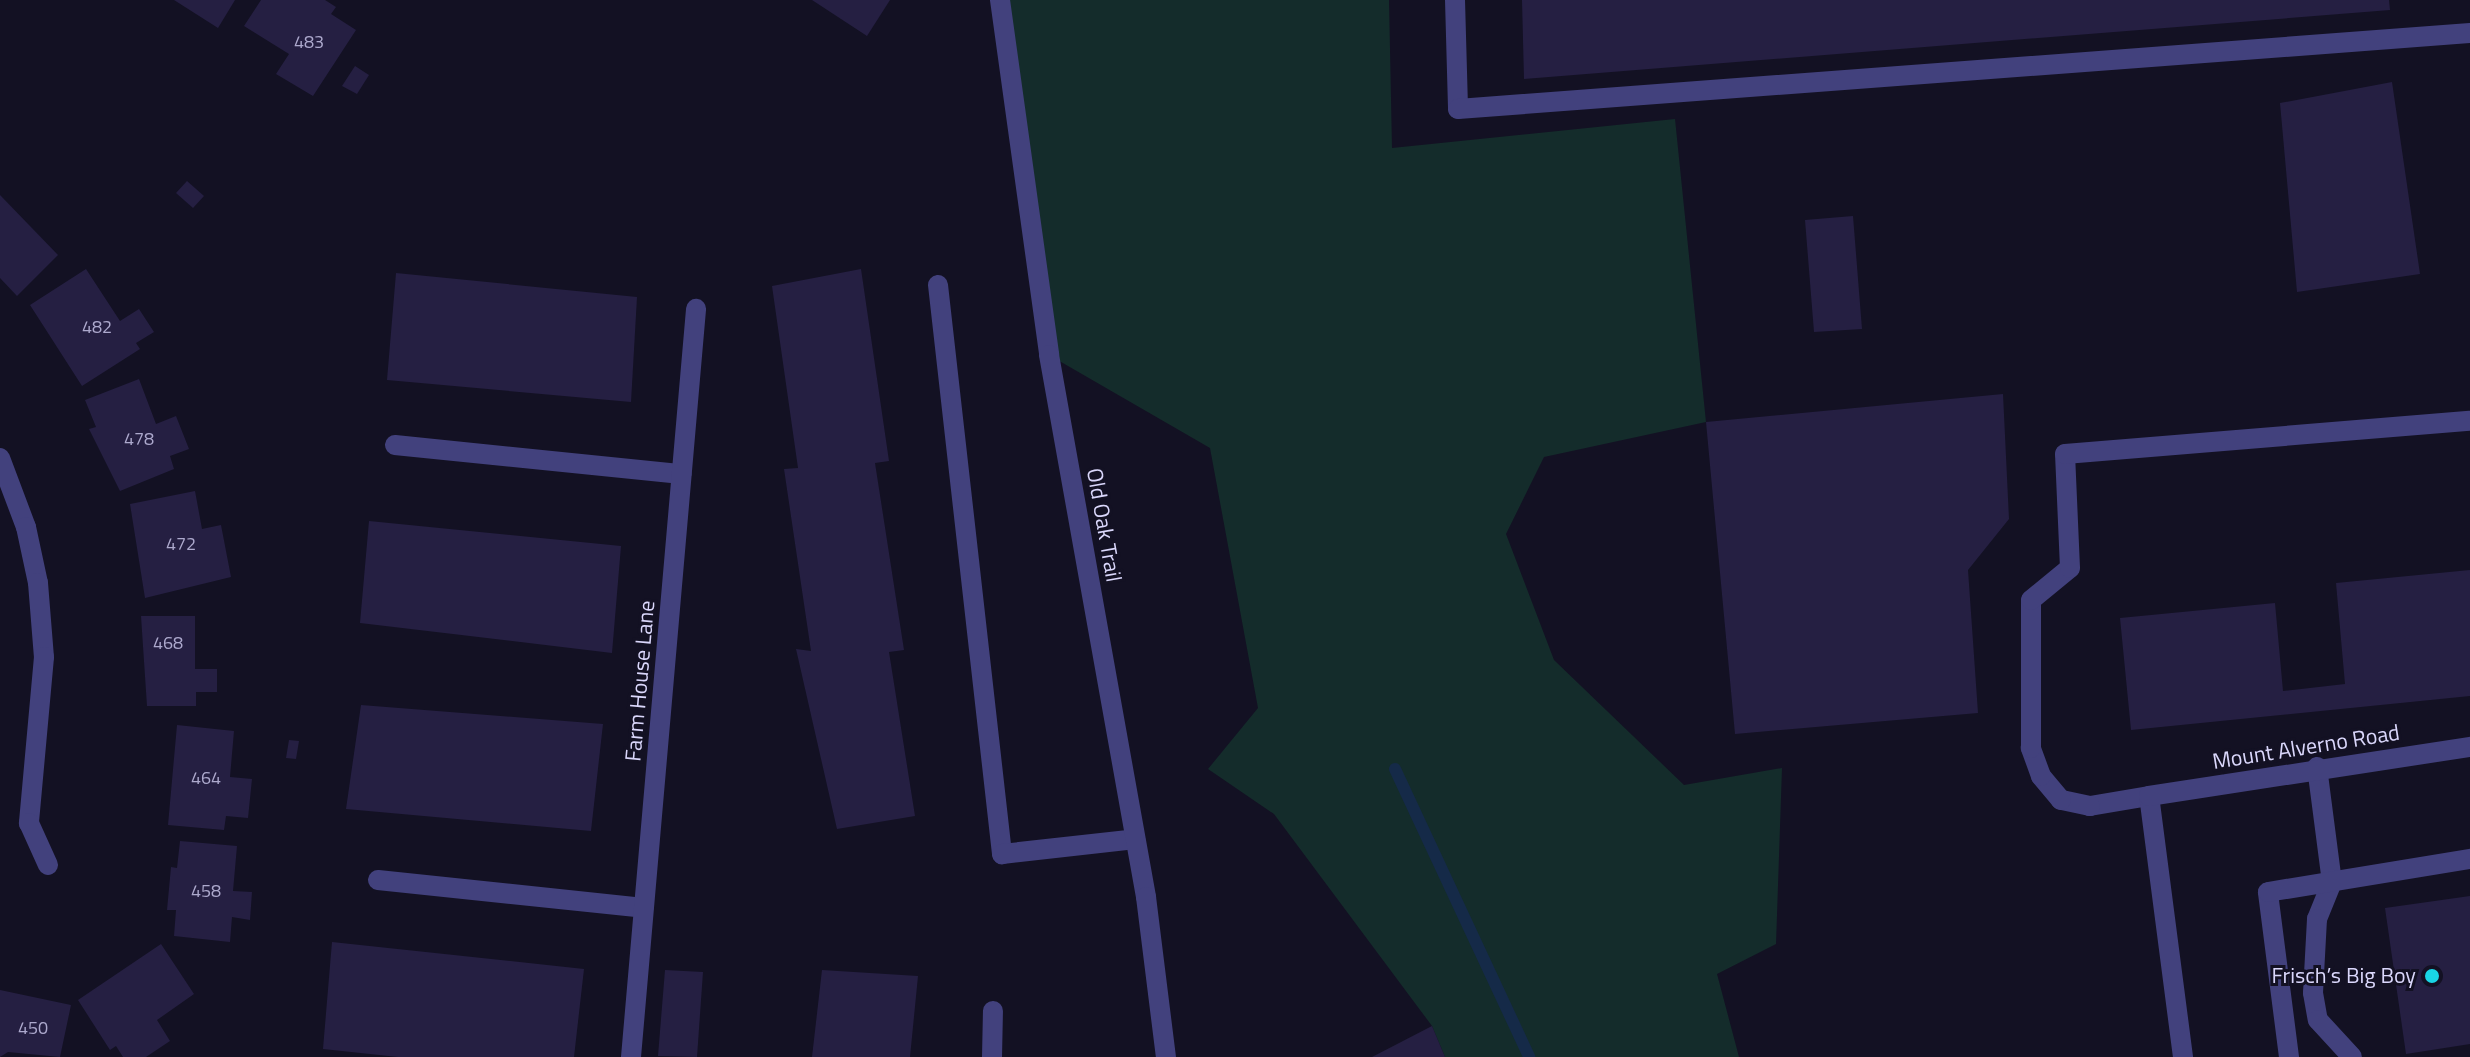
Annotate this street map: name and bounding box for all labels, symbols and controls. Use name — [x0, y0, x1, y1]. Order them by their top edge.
house number: 483 — [294, 31, 324, 53]
house number: 482 — [82, 316, 112, 338]
house number: 478 — [124, 428, 154, 450]
street label: Old Oak Trail — [1081, 466, 1127, 584]
house number: 472 — [166, 533, 196, 555]
street label: Farm House Lane — [620, 599, 660, 763]
house number: 468 — [153, 632, 183, 654]
street label: Mount Alverno Road — [2211, 719, 2401, 775]
house number: 464 — [191, 767, 221, 789]
house number: 458 — [191, 880, 221, 902]
place label: Frisch’s Big Boy — [2271, 963, 2416, 989]
marker: Frisch’s Big Boy — [2423, 967, 2441, 985]
house number: 450 — [18, 1017, 48, 1039]

